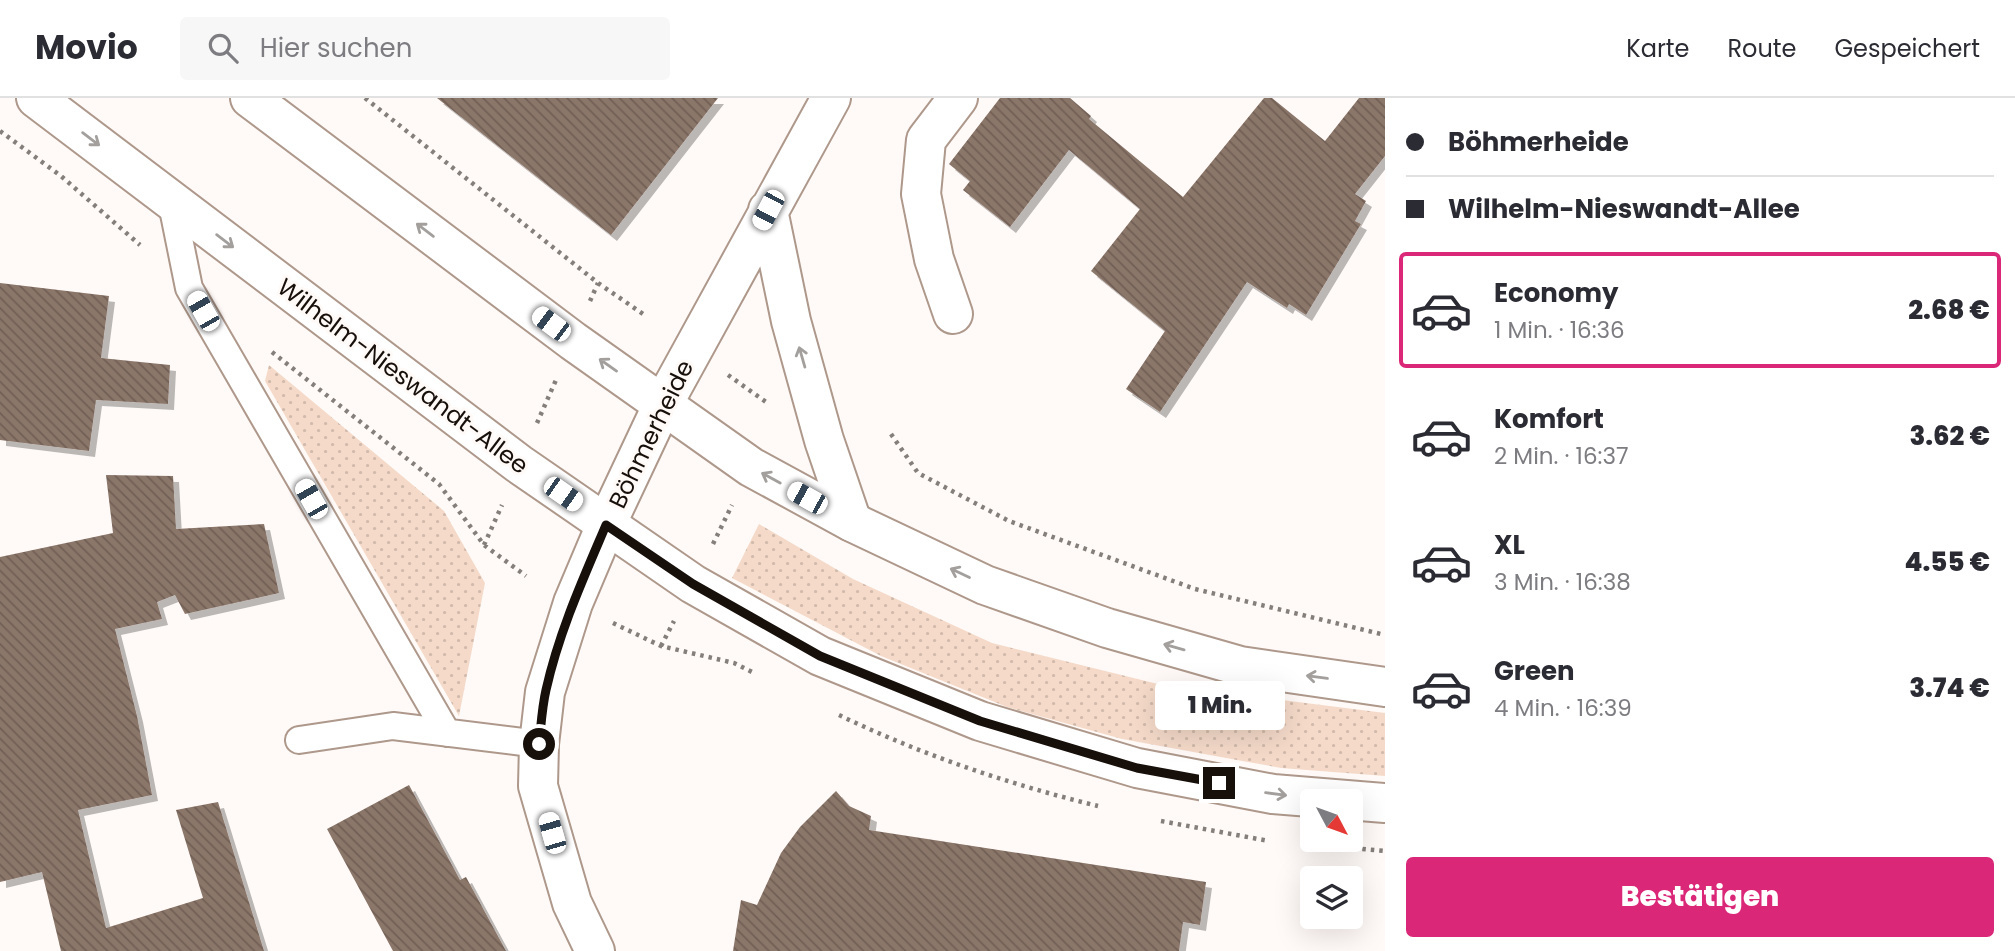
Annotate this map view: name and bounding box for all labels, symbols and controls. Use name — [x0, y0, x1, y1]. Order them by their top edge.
search box — [180, 17, 670, 80]
text: Movio — [35, 24, 138, 71]
icon: search — [204, 29, 242, 67]
text: Hier suchen — [260, 30, 412, 66]
text: Karte — [1626, 32, 1689, 65]
text: Route — [1727, 32, 1796, 65]
text: Gespeichert — [1834, 32, 1980, 65]
text: Böhmerheide — [1448, 124, 1629, 160]
one-way arrow — [81, 132, 100, 146]
car — [749, 187, 788, 233]
text: Wilhelm-Nieswandt-Allee — [1448, 191, 1800, 227]
one-way arrow — [416, 222, 435, 237]
one-way arrow — [216, 233, 234, 248]
street label: Wilhelm-Nieswandt-Allee — [271, 271, 535, 481]
text: Economy — [1494, 275, 1618, 311]
icon: car — [1410, 279, 1473, 342]
car — [184, 288, 223, 334]
text: 2.68 € — [1908, 292, 1990, 328]
car — [528, 303, 575, 345]
text: 1 Min. · 16:36 — [1494, 314, 1625, 346]
one-way arrow — [794, 346, 807, 368]
street label: Böhmerheide — [601, 354, 701, 514]
one-way arrow — [599, 358, 618, 372]
text: Komfort — [1494, 401, 1604, 437]
icon: car — [1410, 405, 1473, 468]
text: 3.62 € — [1909, 418, 1990, 454]
text: 2 Min. · 16:37 — [1494, 440, 1629, 472]
one-way arrow — [761, 471, 782, 484]
car — [540, 473, 587, 515]
car — [292, 476, 331, 522]
car — [784, 479, 831, 517]
text: XL — [1494, 527, 1525, 563]
icon: car — [1410, 531, 1473, 594]
text: 4.55 € — [1905, 544, 1990, 580]
one-way arrow — [950, 566, 971, 580]
text: 3 Min. · 16:38 — [1494, 566, 1631, 598]
one-way arrow — [1164, 640, 1186, 653]
text: Green — [1494, 653, 1575, 689]
icon: car — [1410, 657, 1473, 720]
one-way arrow — [1307, 670, 1329, 683]
text: 3.74 € — [1909, 670, 1990, 706]
callout: 1 Min. — [1154, 682, 1284, 730]
text: 1 Min. — [1188, 689, 1252, 721]
text: 4 Min. · 16:39 — [1494, 692, 1632, 724]
route start — [523, 728, 555, 760]
route end — [1203, 767, 1235, 799]
one-way arrow — [1264, 787, 1287, 800]
north arrow — [1300, 789, 1363, 852]
map controls — [1300, 789, 1363, 929]
car — [537, 810, 568, 856]
button: Bestätigen — [1406, 857, 1994, 937]
button: layers — [1300, 866, 1363, 929]

